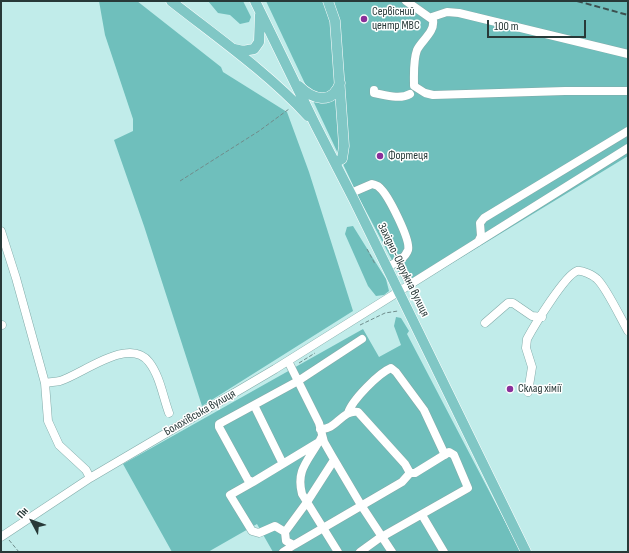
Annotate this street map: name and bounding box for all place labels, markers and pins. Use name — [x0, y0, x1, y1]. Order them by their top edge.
place label: Сервісний центр МВС — [372, 5, 420, 33]
marker: Сервісний центр МВС — [359, 14, 369, 24]
place label: Фортеця — [388, 149, 428, 163]
marker: Фортеця — [375, 151, 385, 161]
place label: Склад хімії — [518, 382, 561, 396]
marker: Склад хімії — [505, 384, 515, 394]

